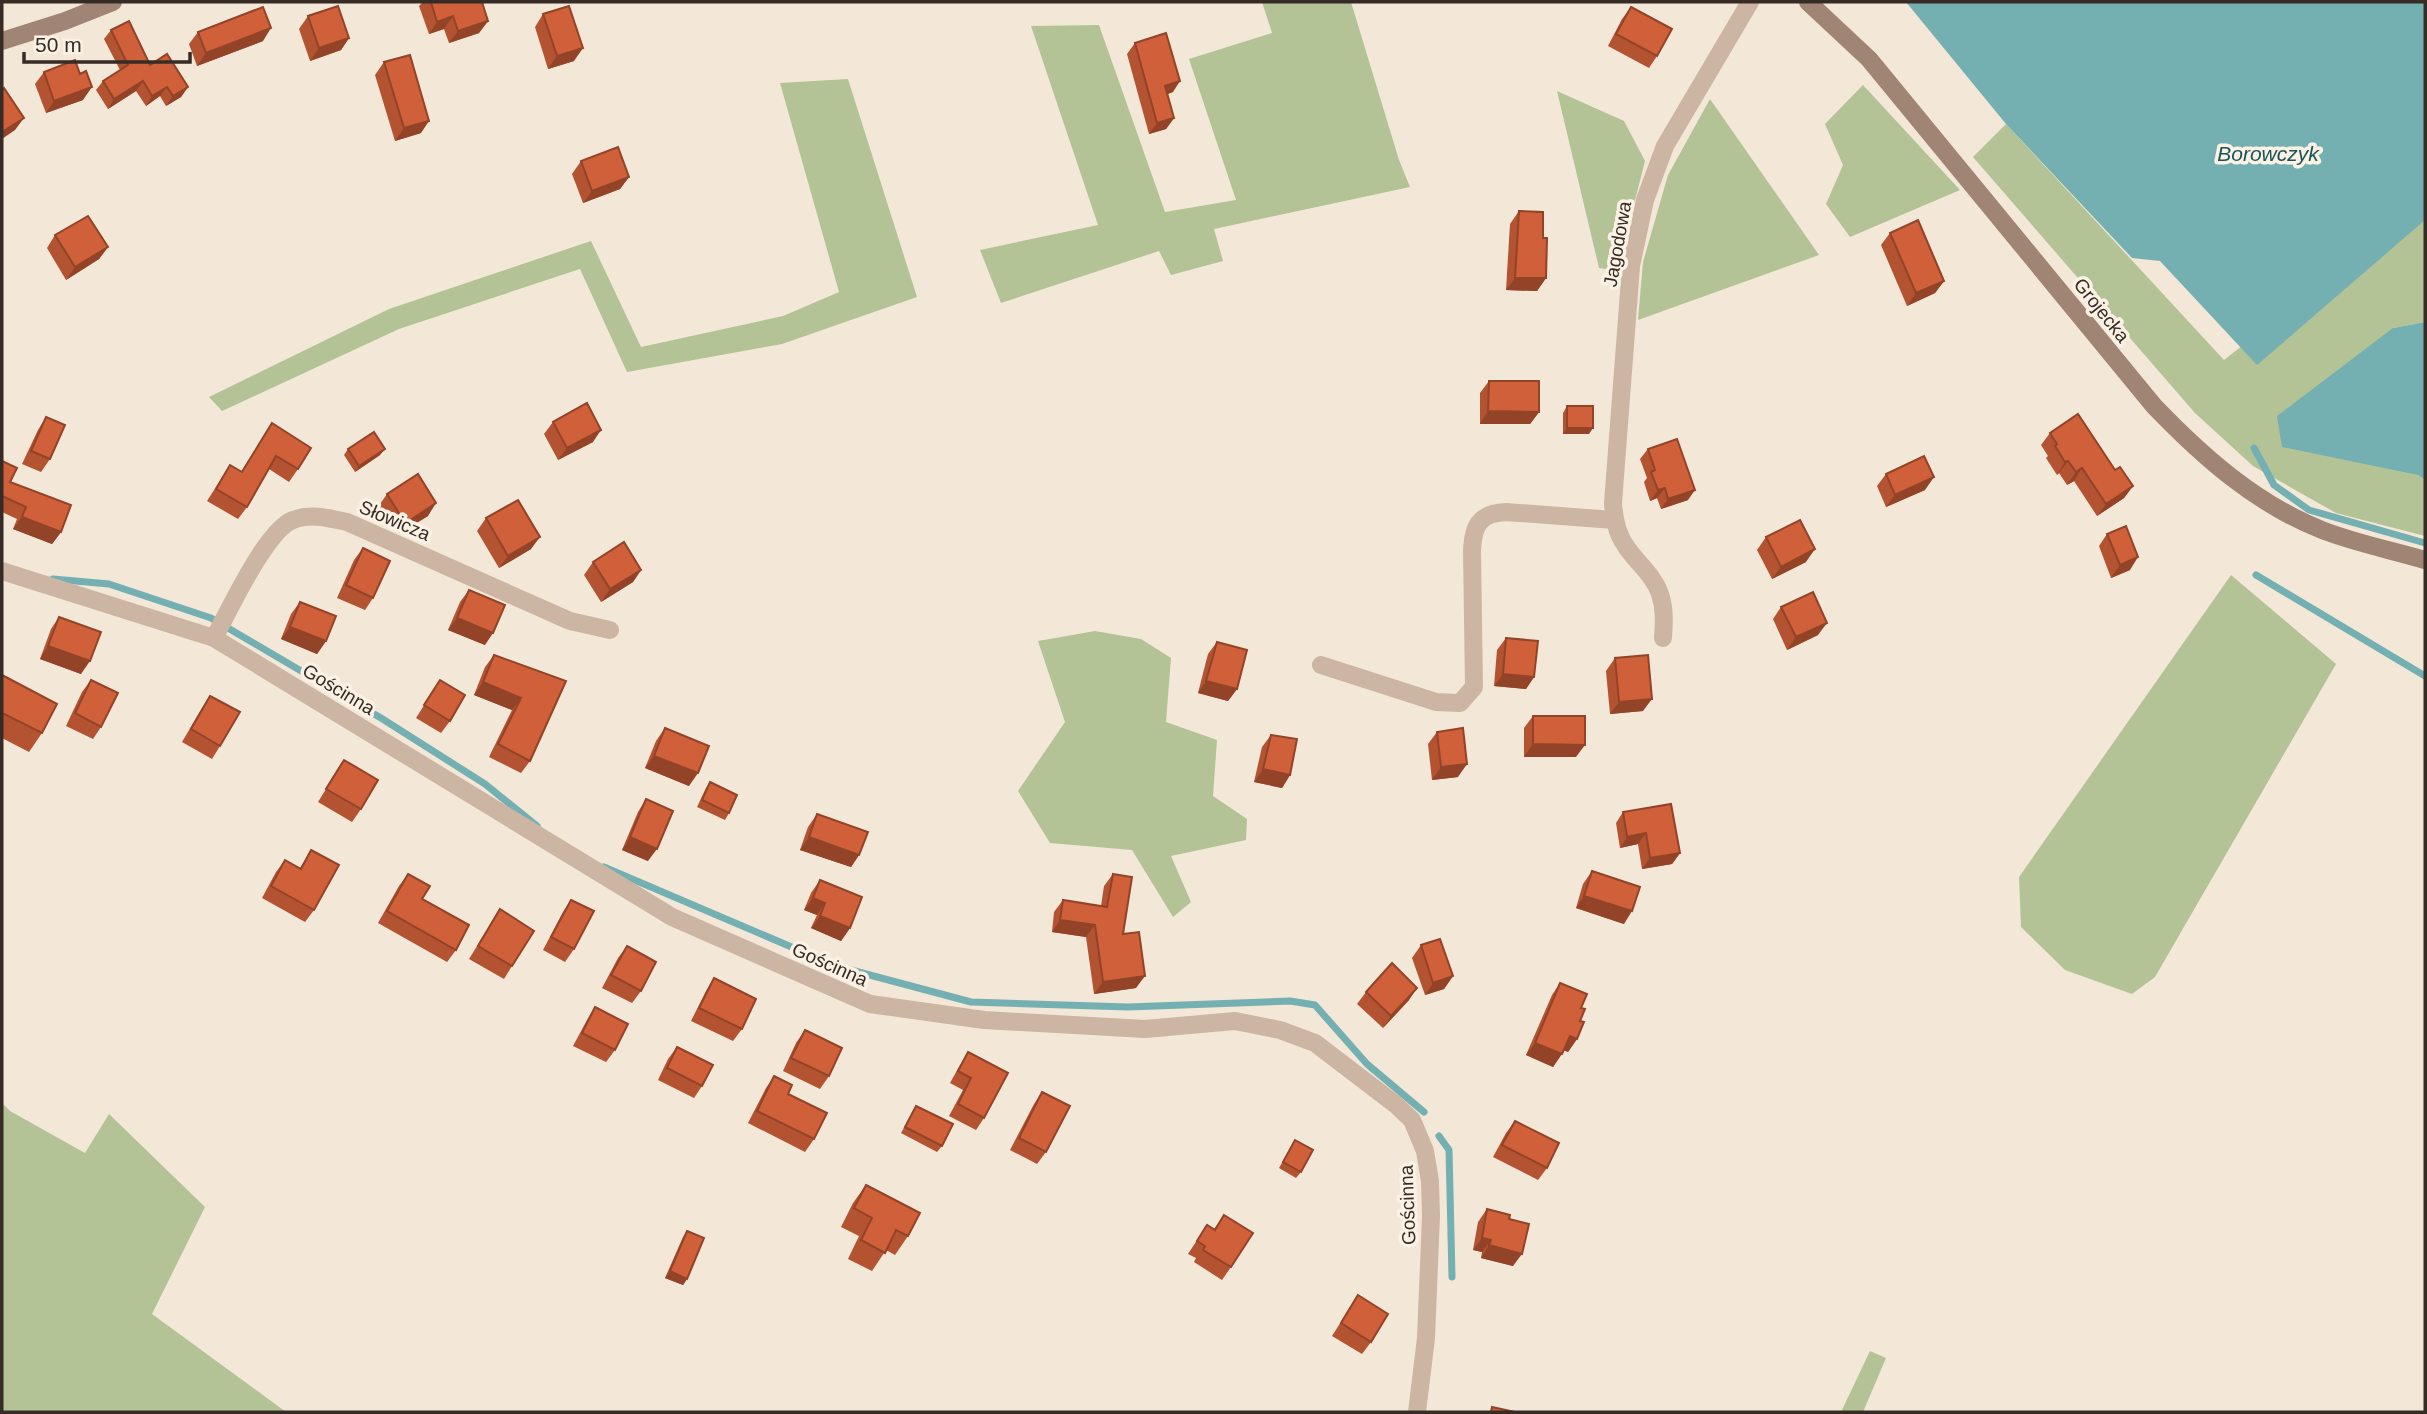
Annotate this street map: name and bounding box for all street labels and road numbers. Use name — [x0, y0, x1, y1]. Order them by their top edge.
street label: Jagodowa — [1600, 199, 1635, 289]
street label: Grojecka — [2070, 274, 2134, 347]
street label: Słowicza — [356, 496, 434, 545]
street label: Gościnna — [299, 660, 379, 719]
street label: Gościnna — [789, 939, 871, 991]
street label: Gościnna — [1396, 1164, 1419, 1245]

